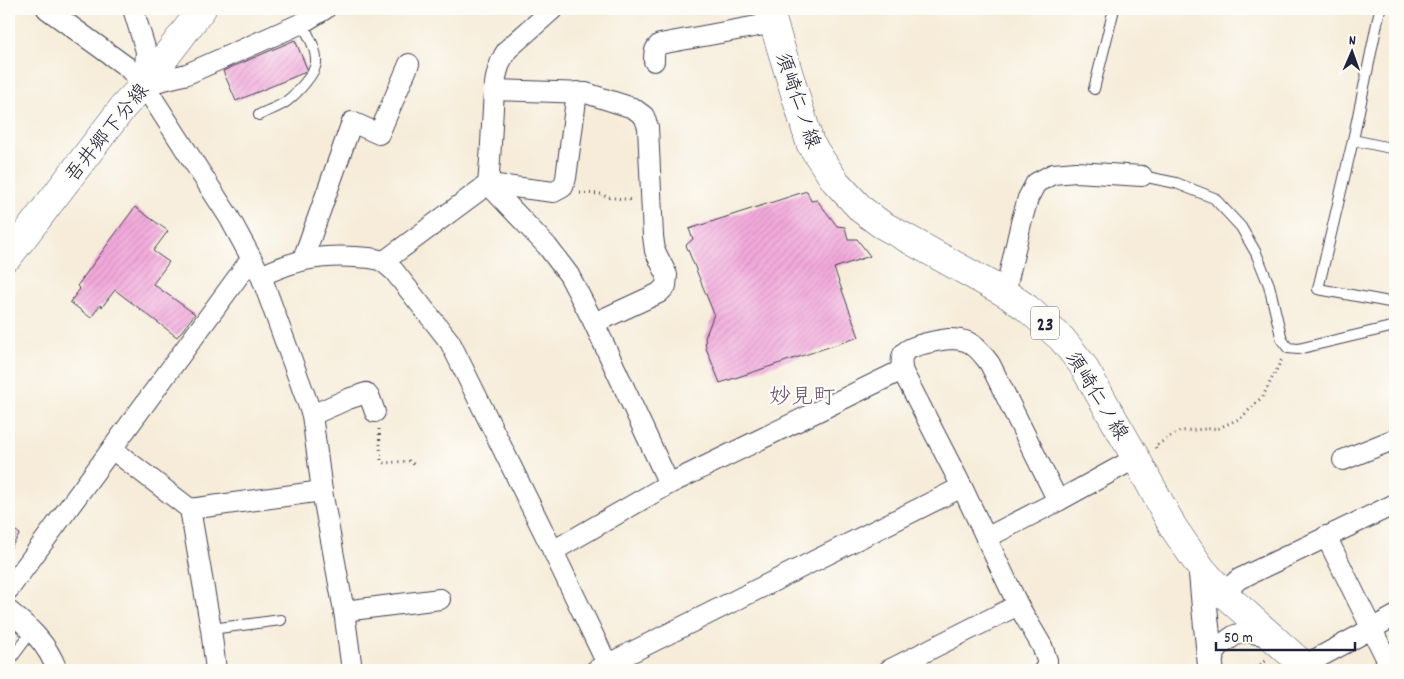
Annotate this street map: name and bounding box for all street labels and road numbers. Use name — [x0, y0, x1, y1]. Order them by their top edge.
street label: 須崎仁ノ線 — [767, 49, 826, 153]
street label: 吾井郷下分線 — [60, 78, 157, 189]
road number: 23 — [1031, 306, 1059, 339]
street label: 須崎仁ノ線 — [1057, 347, 1134, 446]

